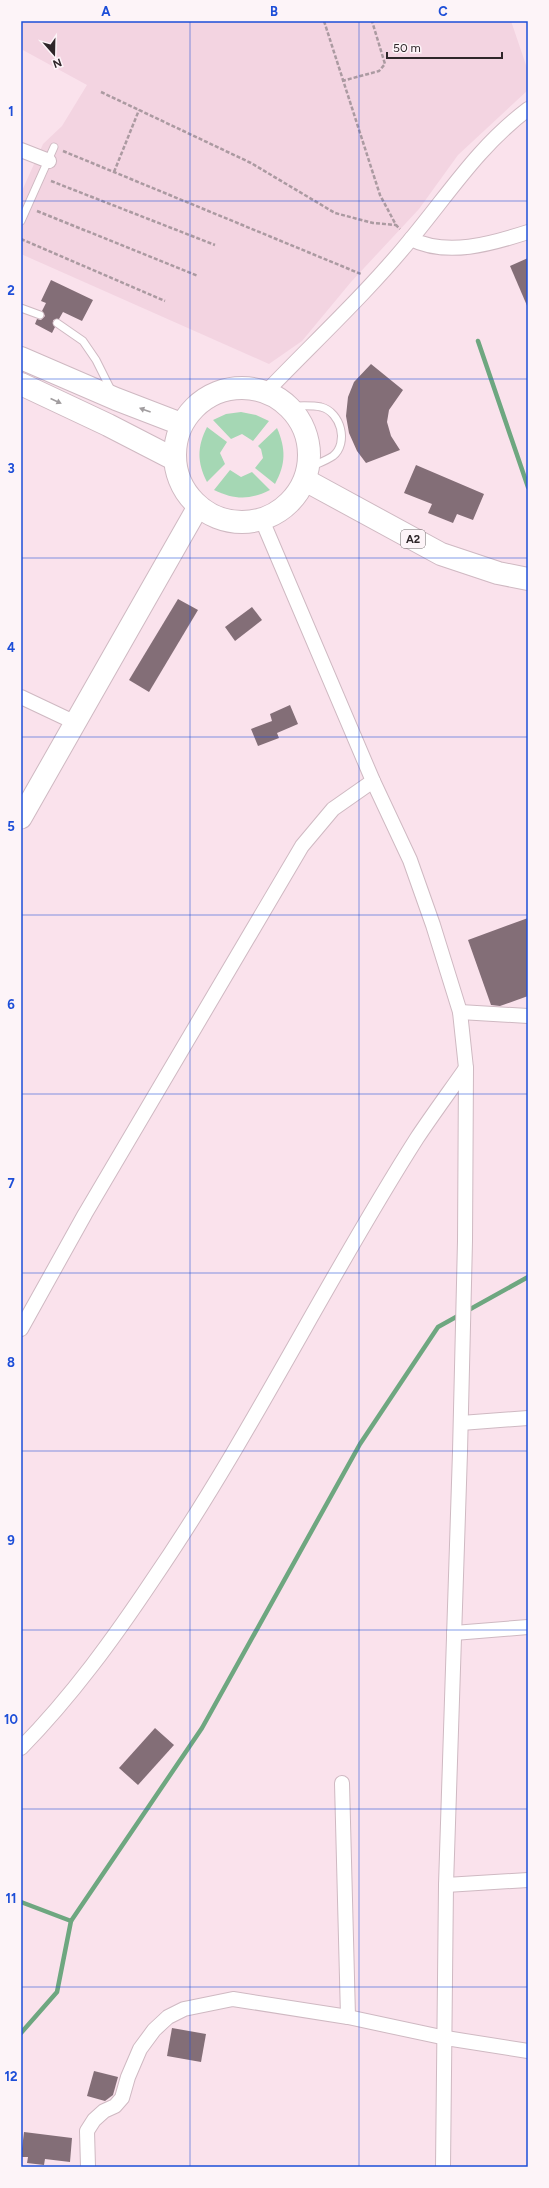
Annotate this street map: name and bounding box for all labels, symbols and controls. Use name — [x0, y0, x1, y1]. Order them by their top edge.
text: A — [101, 4, 111, 19]
text: B — [270, 4, 278, 19]
text: C — [438, 4, 448, 19]
north arrow — [34, 34, 74, 74]
scale bar — [387, 34, 502, 60]
text: 50 m — [393, 41, 421, 55]
text: N — [51, 55, 63, 70]
text: 1 — [8, 104, 14, 119]
text: 2 — [7, 283, 15, 298]
one-way arrow — [50, 398, 62, 404]
one-way arrow — [138, 407, 150, 413]
text: 3 — [7, 461, 15, 476]
road number: A2 — [401, 530, 425, 548]
text: 4 — [7, 640, 15, 655]
text: 5 — [7, 819, 15, 834]
text: 6 — [7, 997, 15, 1012]
text: 7 — [7, 1176, 15, 1191]
text: 8 — [7, 1355, 15, 1370]
text: 9 — [7, 1533, 15, 1548]
text: 10 — [4, 1712, 18, 1727]
text: 11 — [6, 1891, 16, 1906]
text: 12 — [4, 2069, 18, 2084]

